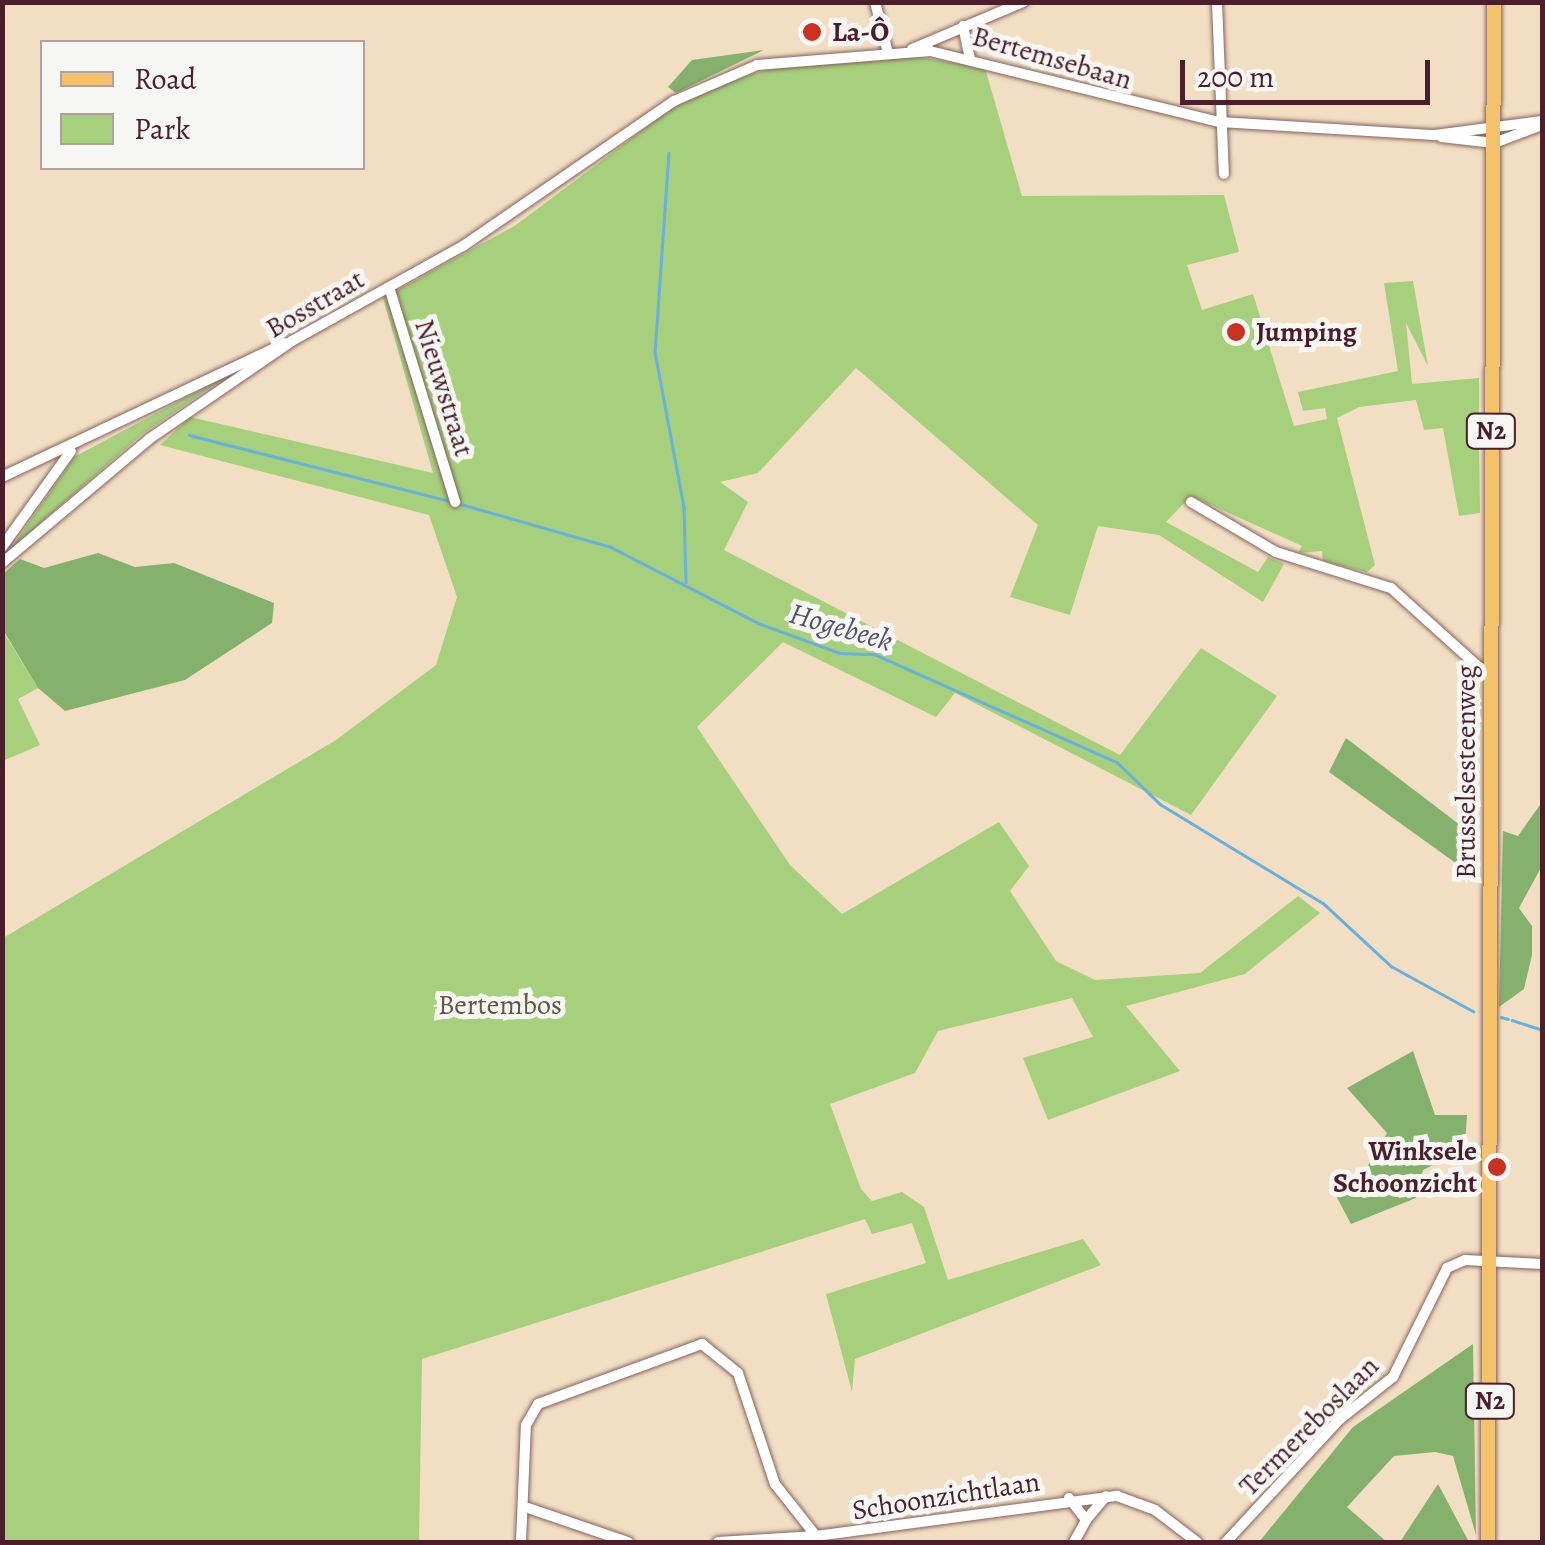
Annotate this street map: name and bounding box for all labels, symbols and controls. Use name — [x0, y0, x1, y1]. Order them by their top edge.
place label: La-Ô — [832, 15, 889, 49]
street label: Bertemsebaan — [968, 19, 1136, 97]
marker: La-Ô — [801, 21, 823, 43]
legend — [40, 40, 365, 170]
scale bar — [1185, 40, 1435, 102]
text: 200 m — [1197, 57, 1274, 97]
text: Road — [134, 59, 196, 99]
text: Park — [134, 109, 190, 149]
street label: Bosstraat — [260, 262, 370, 346]
street label: Nieuwstraat — [407, 315, 481, 461]
place label: Jumping — [1256, 315, 1357, 349]
marker: Jumping — [1225, 321, 1247, 343]
road number: N2 — [1464, 411, 1518, 451]
water label: Hogebeek — [785, 595, 897, 659]
street label: Brusselsesteenweg — [1449, 665, 1483, 879]
park label: Bertembos — [438, 988, 562, 1022]
place label: Winksele Schoonzicht — [1333, 1134, 1477, 1200]
marker: Winksele Schoonzicht — [1486, 1156, 1508, 1178]
street label: Termereboslaan — [1232, 1349, 1386, 1503]
road number: N2 — [1462, 1381, 1518, 1421]
street label: Schoonzichtlaan — [850, 1465, 1042, 1527]

